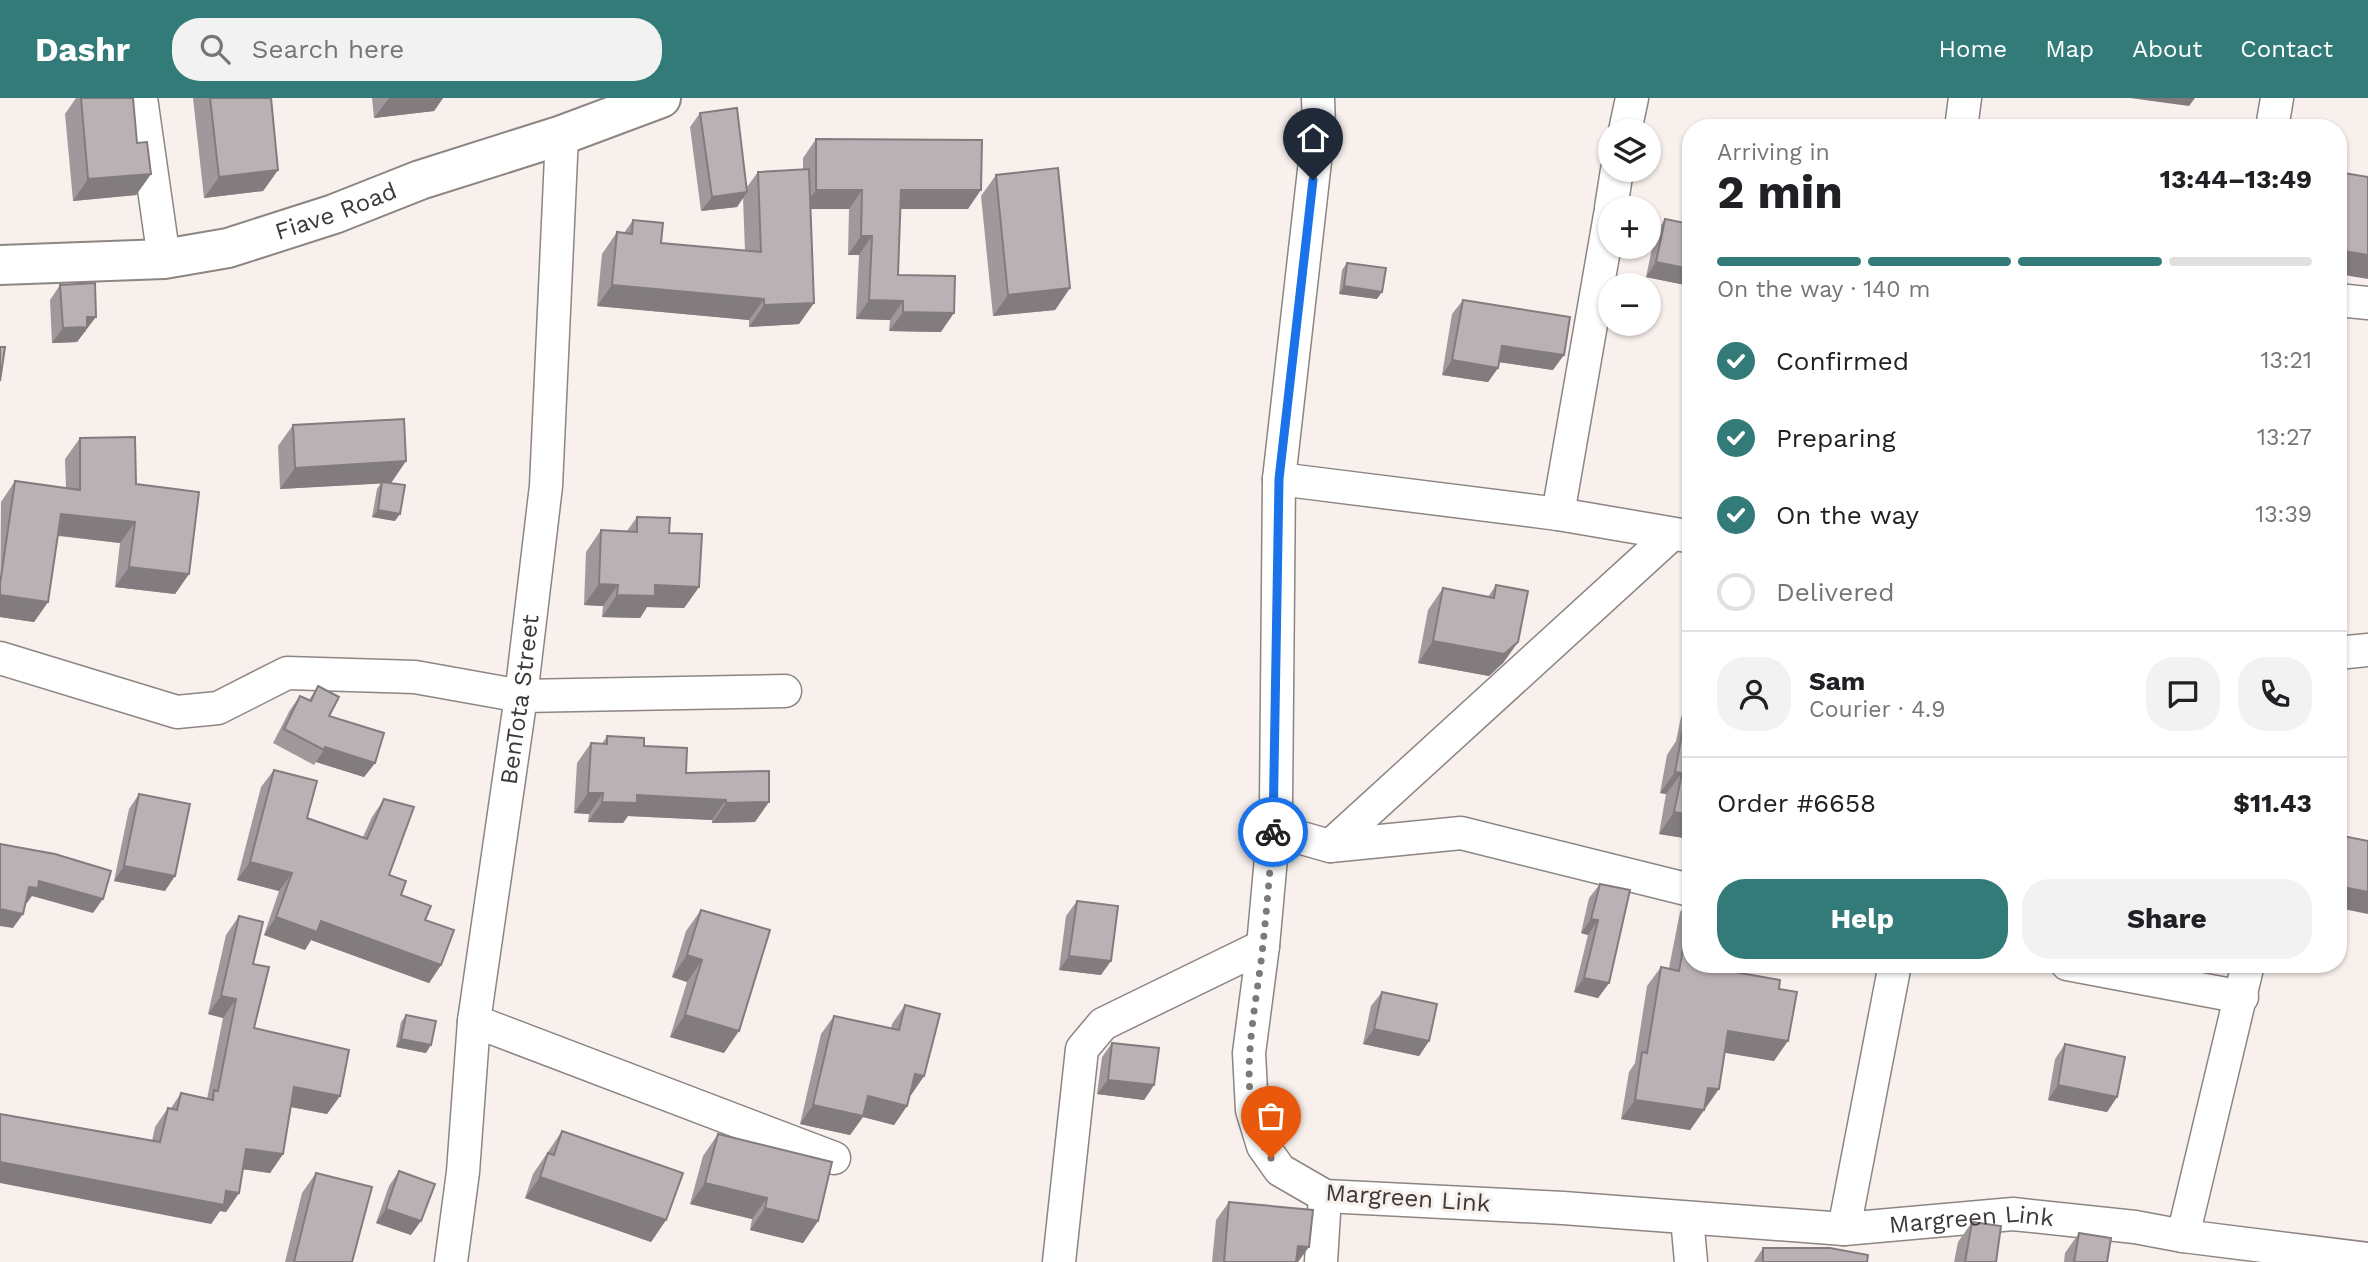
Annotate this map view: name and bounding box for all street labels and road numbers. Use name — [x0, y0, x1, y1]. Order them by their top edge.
street label: Fiave Road — [272, 177, 401, 246]
street label: BenTota Street — [494, 613, 545, 786]
street label: Margreen Link — [1325, 1178, 1492, 1218]
street label: Margreen Link — [1888, 1200, 2056, 1239]

